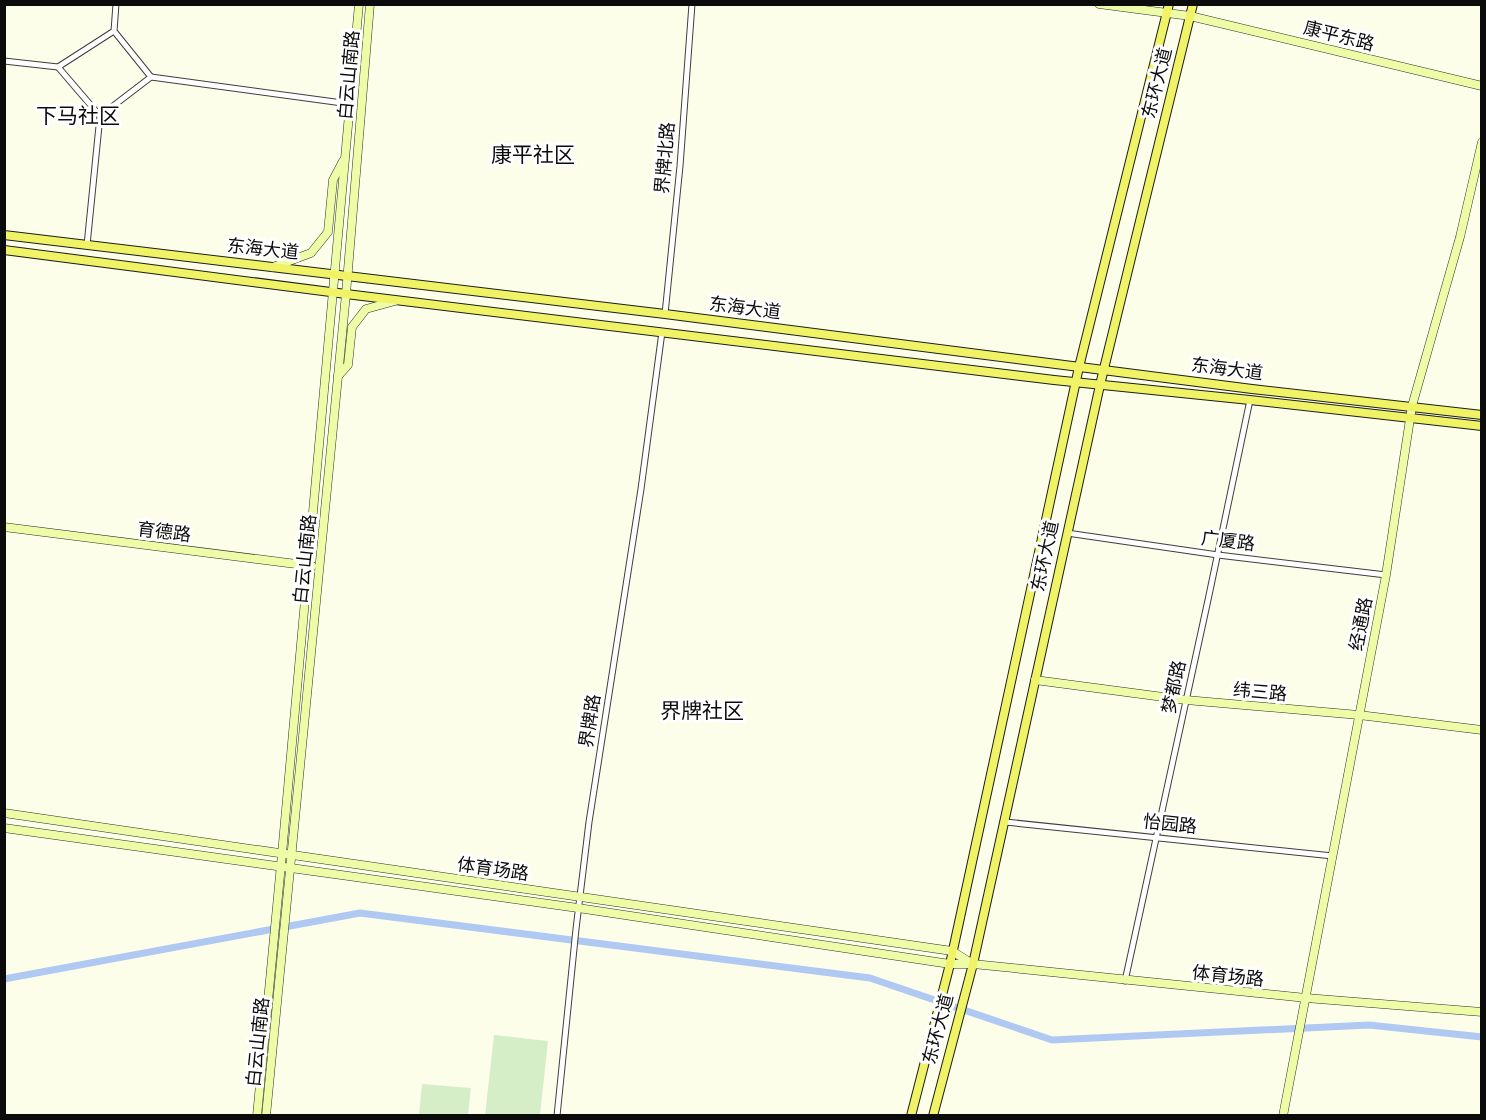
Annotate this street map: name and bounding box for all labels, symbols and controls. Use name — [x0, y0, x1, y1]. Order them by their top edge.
street label: 康平东路 — [1301, 16, 1377, 55]
street label: 白云山南路 — [333, 29, 364, 121]
street label: 东环大道 — [1137, 45, 1176, 121]
district label: 下马社区 — [36, 101, 120, 129]
street label: 界牌北路 — [650, 121, 679, 195]
district label: 康平社区 — [491, 140, 575, 168]
street label: 东海大道 — [226, 233, 300, 264]
street label: 东海大道 — [708, 292, 782, 323]
street label: 东海大道 — [1190, 353, 1264, 384]
street label: 白云山南路 — [288, 513, 321, 605]
street label: 育德路 — [136, 517, 192, 546]
street label: 东环大道 — [1026, 518, 1063, 594]
street label: 广厦路 — [1200, 526, 1256, 555]
street label: 经通路 — [1344, 595, 1377, 653]
street label: 梦都路 — [1157, 658, 1190, 716]
street label: 纬三路 — [1232, 678, 1288, 705]
street label: 界牌路 — [574, 692, 605, 749]
district label: 界牌社区 — [660, 696, 744, 724]
street label: 怡园路 — [1142, 809, 1198, 838]
street label: 体育场路 — [456, 852, 530, 885]
street label: 体育场路 — [1191, 960, 1265, 991]
street label: 东环大道 — [917, 991, 958, 1067]
street label: 白云山南路 — [241, 996, 274, 1088]

